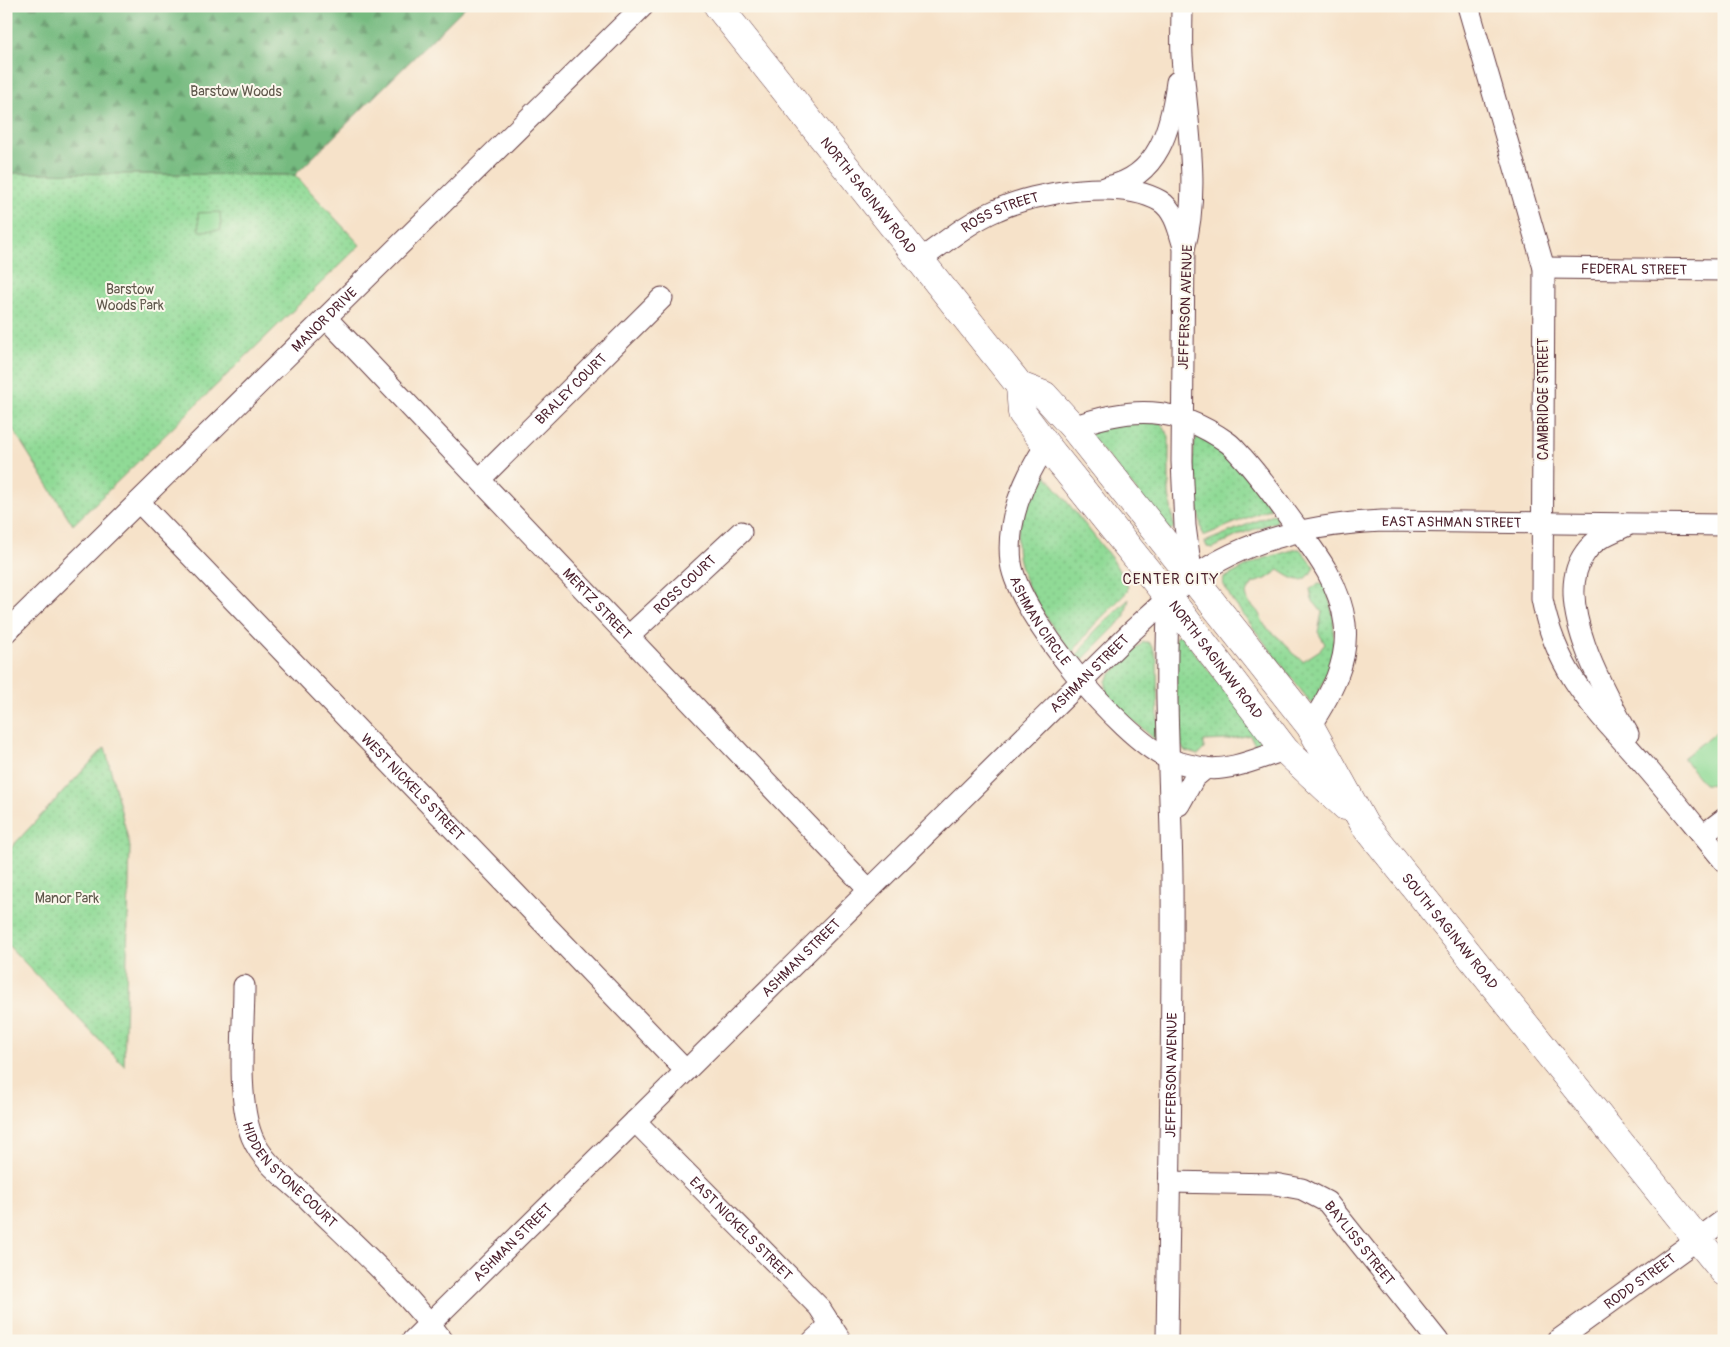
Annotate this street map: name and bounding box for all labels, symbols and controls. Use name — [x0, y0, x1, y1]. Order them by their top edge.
park label: Barstow Woods — [190, 83, 282, 100]
street label: NORTH SAGINAW ROAD — [817, 134, 920, 258]
street label: ROSS STREET — [958, 189, 1040, 237]
street label: JEFFERSON AVENUE — [1175, 244, 1196, 370]
street label: FEDERAL STREET — [1581, 260, 1687, 279]
park label: Barstow Woods Park — [96, 281, 164, 314]
street label: MANOR DRIVE — [288, 284, 361, 356]
street label: CAMBRIDGE STREET — [1535, 338, 1552, 460]
street label: BRALEY COURT — [532, 350, 610, 428]
street label: EAST ASHMAN STREET — [1382, 513, 1522, 532]
street label: ROSS COURT — [650, 552, 720, 618]
street label: MERTZ STREET — [559, 565, 635, 644]
district label: CENTER CITY — [1122, 570, 1220, 589]
street label: ASHMAN CIRCLE — [1006, 574, 1074, 669]
street label: NORTH SAGINAW ROAD — [1165, 597, 1266, 723]
street label: ASHMAN STREET — [1046, 631, 1133, 716]
street label: WEST NICKELS STREET — [357, 730, 468, 844]
street label: SOUTH SAGINAW ROAD — [1398, 870, 1502, 993]
park label: Manor Park — [35, 890, 99, 907]
street label: ASHMAN STREET — [758, 915, 844, 1001]
street label: JEFFERSON AVENUE — [1162, 1012, 1181, 1138]
street label: HIDDEN STONE COURT — [239, 1120, 340, 1232]
street label: EAST NICKELS STREET — [686, 1173, 796, 1284]
street label: BAYLISS STREET — [1321, 1198, 1398, 1289]
street label: ASHMAN STREET — [470, 1200, 556, 1285]
street label: RODD STREET — [1601, 1250, 1679, 1313]

